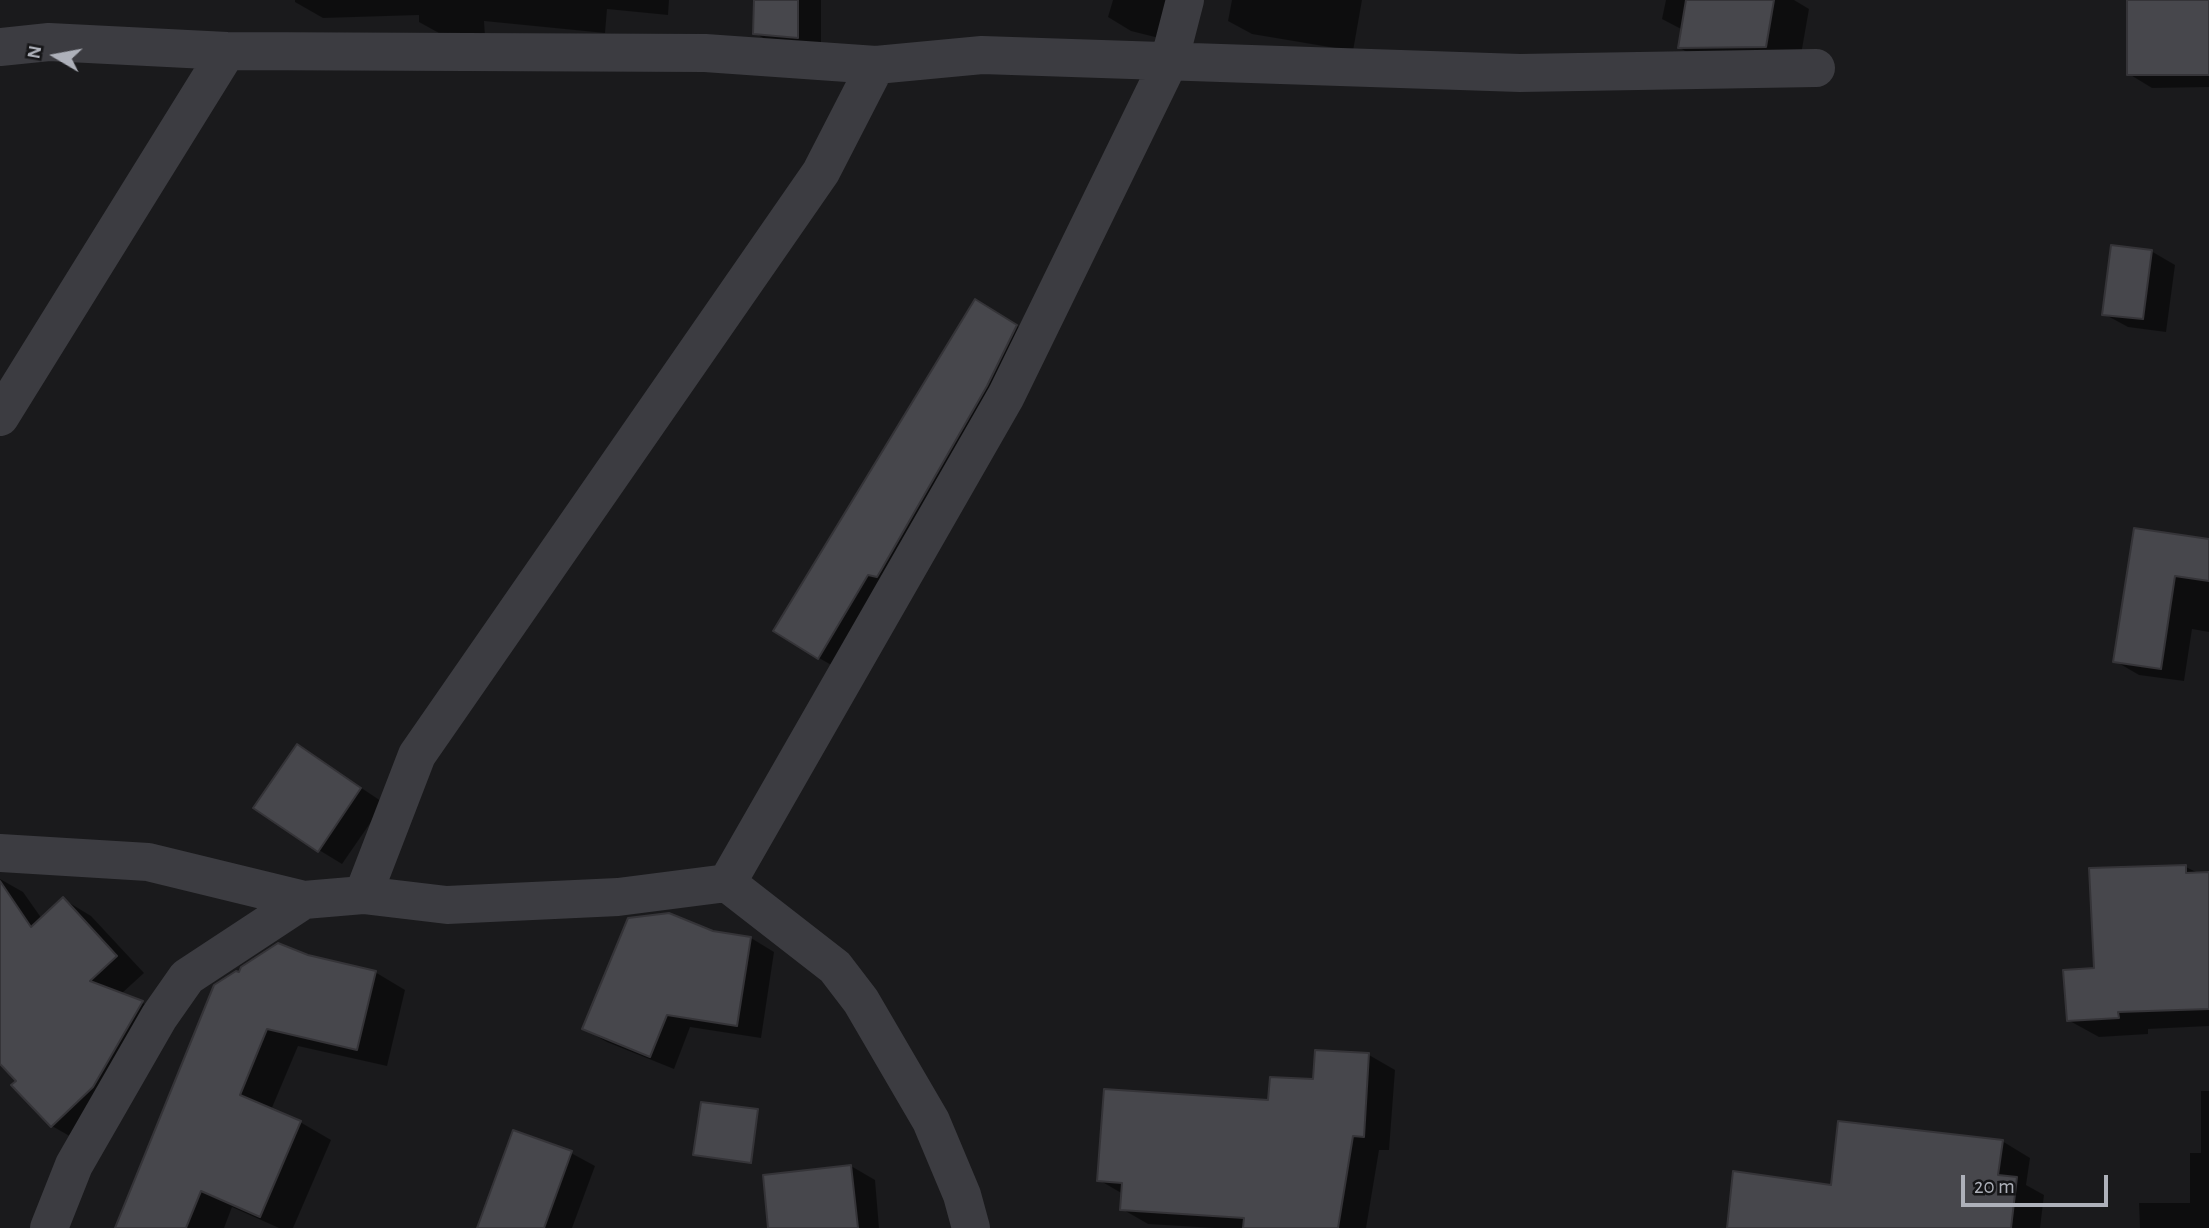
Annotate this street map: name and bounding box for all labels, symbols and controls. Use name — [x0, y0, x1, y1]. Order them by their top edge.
north arrow — [21, 21, 91, 91]
text: N — [24, 44, 45, 60]
scale bar — [1964, 1162, 2111, 1206]
text: 20 m — [1974, 1176, 2015, 1197]

